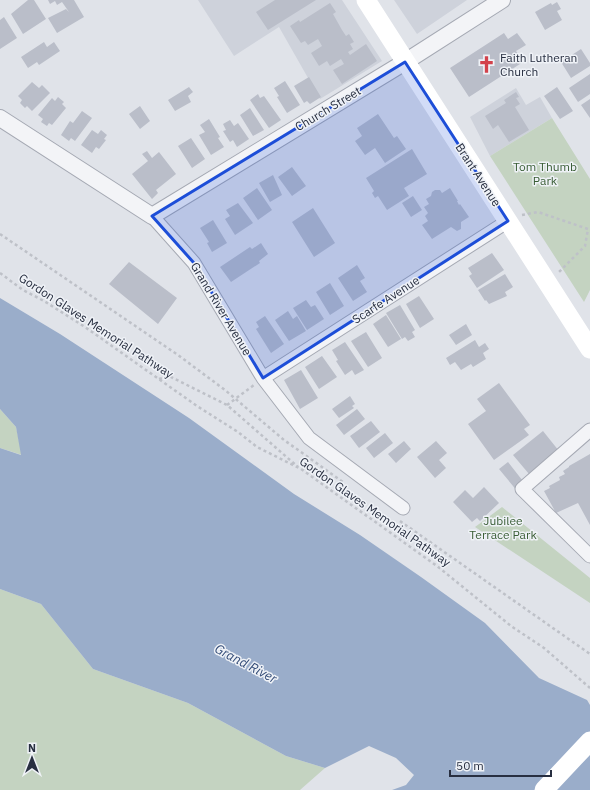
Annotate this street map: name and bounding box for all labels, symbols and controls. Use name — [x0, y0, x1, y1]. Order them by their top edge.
place label: Faith Lutheran Church — [500, 50, 577, 79]
church icon: Faith Lutheran Church — [477, 55, 497, 75]
street label: Church Street — [292, 83, 363, 134]
street label: Brant Avenue — [452, 140, 505, 210]
park label: Tom Thumb Park — [513, 159, 577, 188]
street label: Grand River Avenue — [188, 259, 255, 358]
street label: Gordon Glaves Memorial Pathway — [16, 270, 176, 381]
street label: Scarfe Avenue — [349, 272, 423, 327]
street label: Gordon Glaves Memorial Pathway — [297, 454, 454, 570]
park label: Jubilee Terrace Park — [469, 513, 537, 542]
water label: Grand River — [212, 640, 281, 687]
north arrow — [12, 738, 52, 778]
text: N — [28, 741, 36, 755]
scale bar — [450, 752, 551, 778]
text: 50 m — [456, 758, 484, 773]

